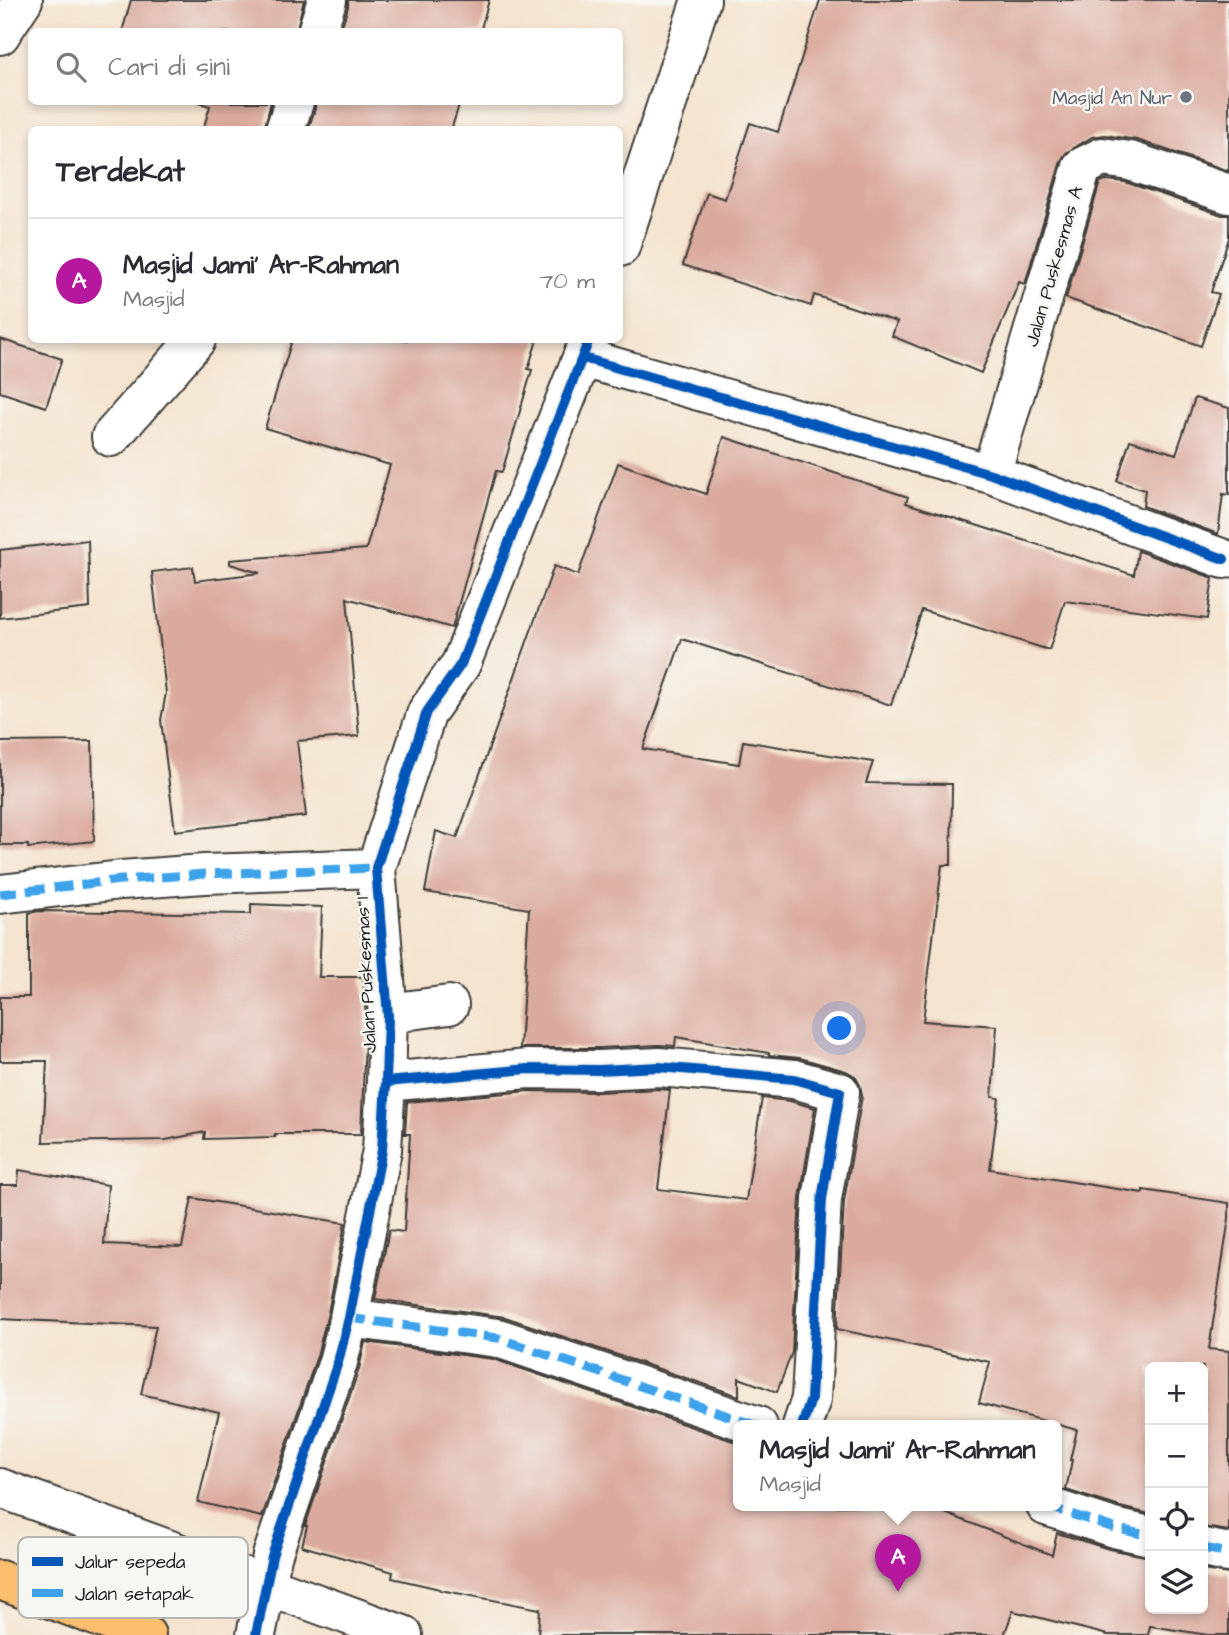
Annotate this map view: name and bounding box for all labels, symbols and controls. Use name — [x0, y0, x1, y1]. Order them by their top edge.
search box — [28, 28, 623, 105]
icon: search — [52, 48, 90, 86]
text: Cari di sini — [108, 49, 230, 85]
place label: Masjid An Nur — [1052, 85, 1173, 112]
marker: Masjid An Nur — [1178, 89, 1194, 105]
text: Terdekat — [56, 151, 185, 193]
street label: Jalan Puskesmas A — [1019, 183, 1090, 350]
text: Masjid Jami' Ar-Rahman — [123, 247, 399, 283]
text: A — [72, 265, 86, 297]
text: 70 m — [539, 265, 595, 297]
text: Masjid — [123, 283, 185, 315]
street label: Jalan Puskesmas 1 — [349, 896, 384, 1054]
your location — [822, 1011, 856, 1045]
map controls — [1145, 1362, 1208, 1614]
button: + — [1145, 1362, 1208, 1425]
popup — [733, 1420, 1062, 1511]
button: − — [1145, 1425, 1208, 1488]
text: Masjid Jami' Ar-Rahman — [759, 1432, 1036, 1468]
text: Masjid — [759, 1468, 821, 1500]
button: locate — [1145, 1488, 1208, 1551]
pin: A — [875, 1534, 921, 1592]
legend — [18, 1537, 248, 1618]
text: Jalur sepeda — [75, 1549, 186, 1576]
button: layers — [1145, 1551, 1208, 1614]
text: Jalan setapak — [75, 1581, 194, 1608]

